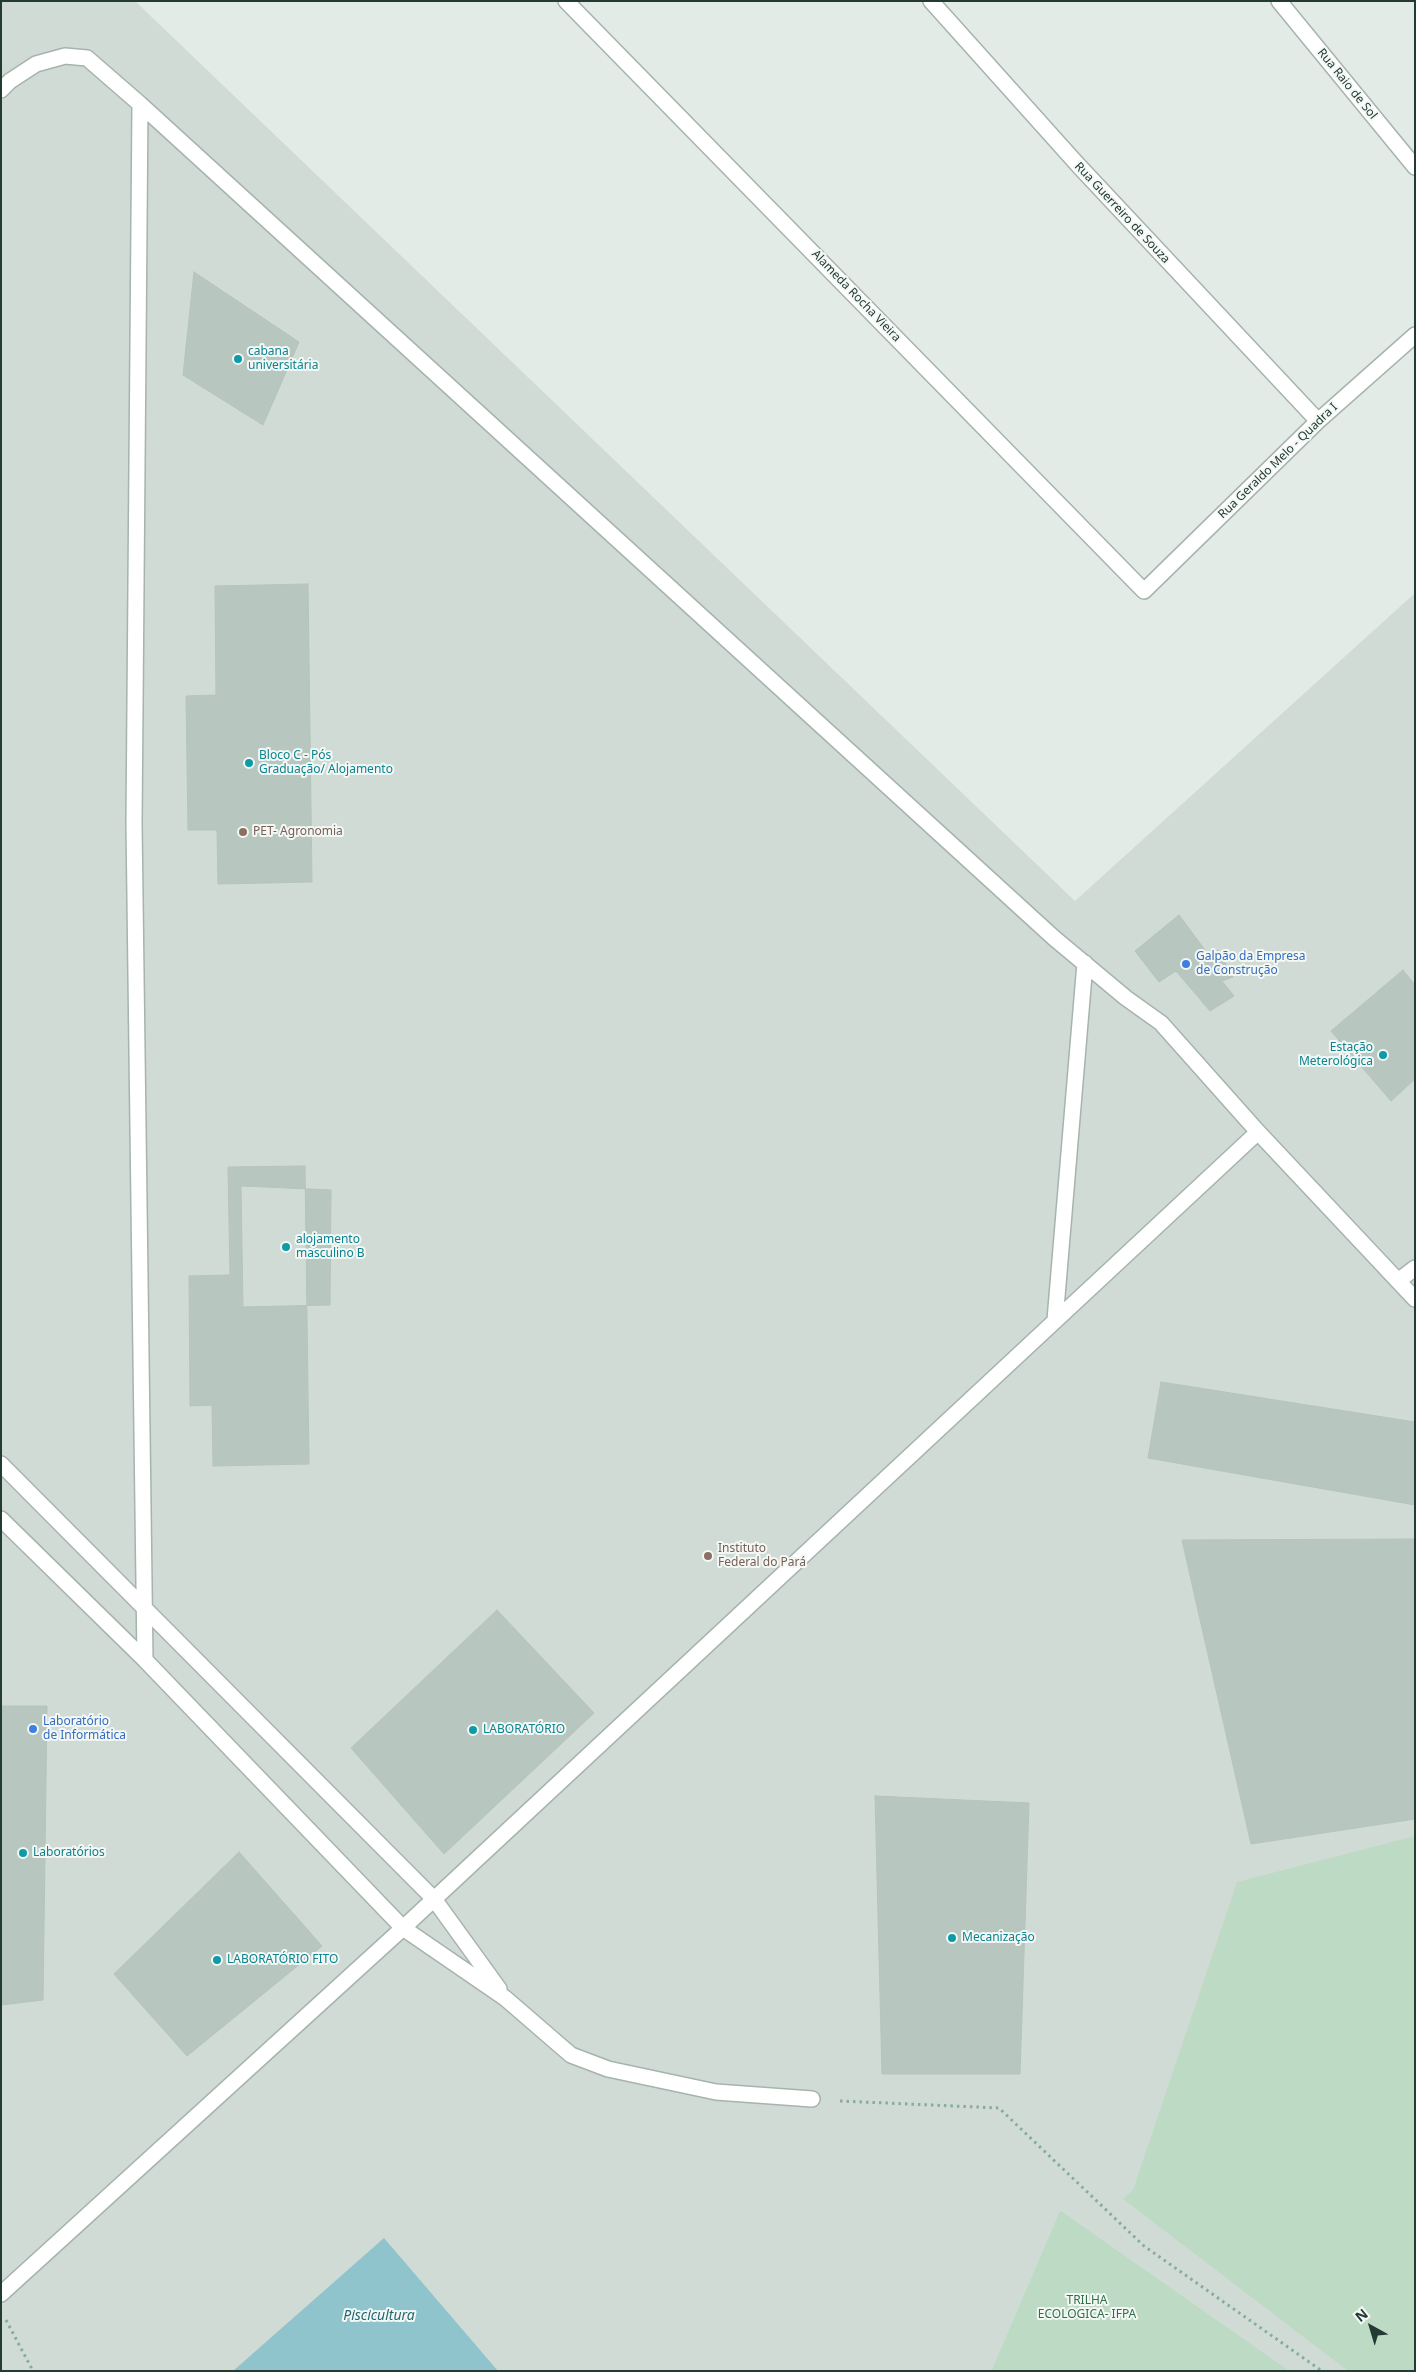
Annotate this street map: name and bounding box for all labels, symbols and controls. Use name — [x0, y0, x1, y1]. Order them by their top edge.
street label: Rua Raio de Sol — [1314, 46, 1380, 122]
street label: Rua Guerreiro de Souza — [1071, 159, 1173, 267]
street label: Alameda Rocha Vieira — [808, 247, 904, 345]
place label: cabana universitária — [248, 345, 318, 373]
marker: cabana universitária — [232, 353, 244, 365]
street label: Rua Geraldo Melo - Quadra I — [1215, 400, 1341, 522]
place label: Bloco C - Pós Graduação/ Alojamento — [259, 749, 393, 777]
marker: Bloco C - Pós Graduação/ Alojamento — [243, 757, 255, 769]
place label: PET- Agronomia — [253, 825, 343, 839]
marker: PET- Agronomia — [237, 826, 249, 838]
place label: Galpão da Empresa de Construção — [1196, 950, 1306, 978]
marker: Galpão da Empresa de Construção — [1180, 958, 1192, 970]
place label: Estação Meterológica — [1299, 1041, 1373, 1069]
marker: Estação Meterológica — [1377, 1049, 1389, 1061]
place label: alojamento masculino B — [296, 1233, 365, 1261]
marker: alojamento masculino B — [280, 1241, 292, 1253]
place label: Instituto Federal do Pará — [718, 1542, 806, 1570]
marker: Instituto Federal do Pará — [702, 1550, 714, 1562]
place label: Laboratório de Informática — [43, 1715, 126, 1743]
marker: Laboratório de Informática — [27, 1723, 39, 1735]
place label: LABORATÓRIO — [483, 1723, 565, 1737]
marker: LABORATÓRIO — [467, 1724, 479, 1736]
place label: Laboratórios — [33, 1846, 105, 1860]
marker: Laboratórios — [17, 1847, 29, 1859]
place label: Mecanização — [962, 1931, 1035, 1945]
marker: Mecanização — [946, 1932, 958, 1944]
place label: LABORATÓRIO FITO — [227, 1953, 338, 1967]
marker: LABORATÓRIO FITO — [211, 1954, 223, 1966]
park label: TRILHA ECOLOGICA- IFPA — [1038, 2294, 1136, 2322]
north arrow — [1346, 2302, 1396, 2352]
text: N — [1351, 2304, 1372, 2326]
water label: Piscicultura — [343, 2308, 415, 2324]

